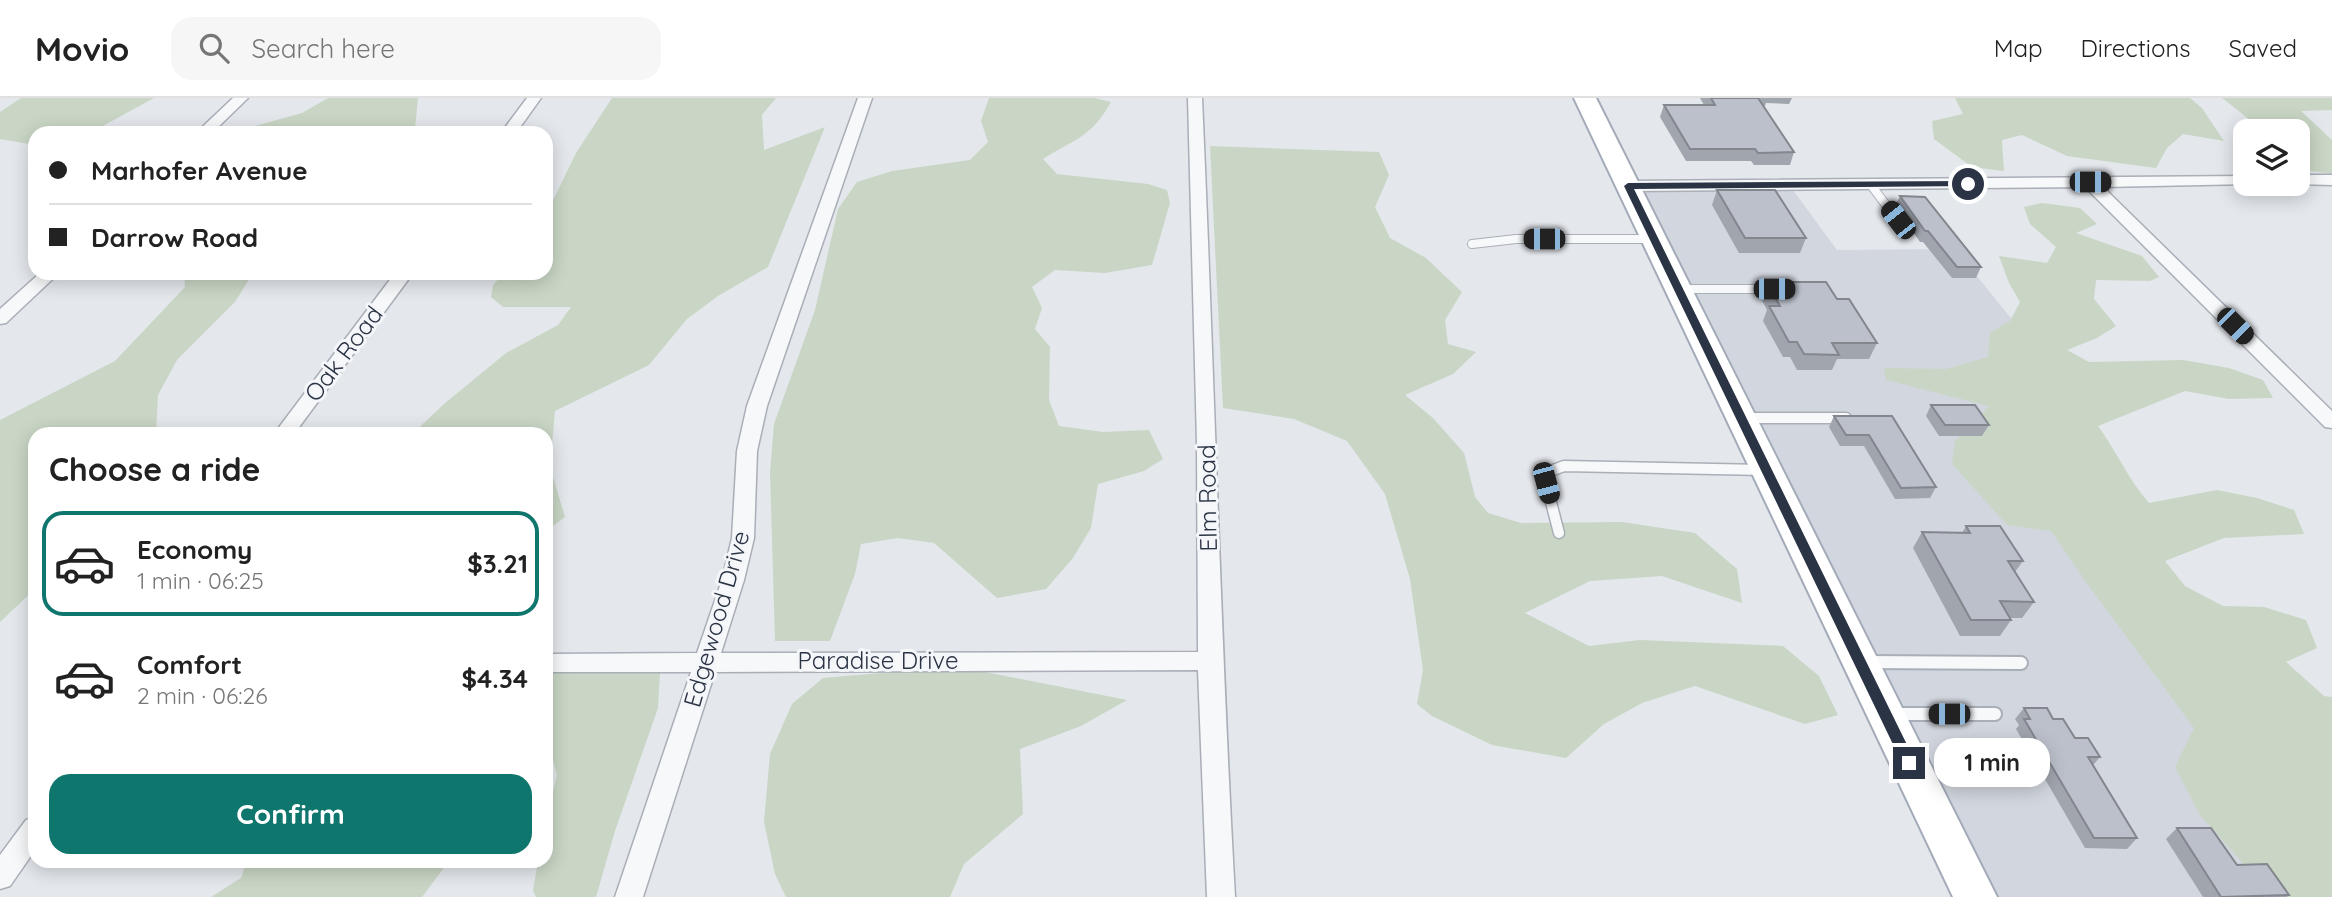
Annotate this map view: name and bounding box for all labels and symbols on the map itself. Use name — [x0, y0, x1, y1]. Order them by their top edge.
route start — [1952, 168, 1984, 200]
car — [2070, 172, 2112, 193]
car — [1877, 197, 1920, 243]
car — [1524, 229, 1566, 250]
car — [1754, 279, 1796, 300]
street label: Oak Road — [298, 300, 389, 407]
car — [2213, 304, 2258, 348]
street label: Elm Road — [1191, 444, 1223, 552]
car — [1531, 460, 1562, 506]
street label: Edgewood Drive — [677, 527, 756, 710]
street label: Paradise Drive — [797, 645, 959, 675]
car — [1929, 704, 1971, 725]
callout: 1 min — [1934, 738, 2049, 788]
route end — [1893, 747, 1925, 779]

